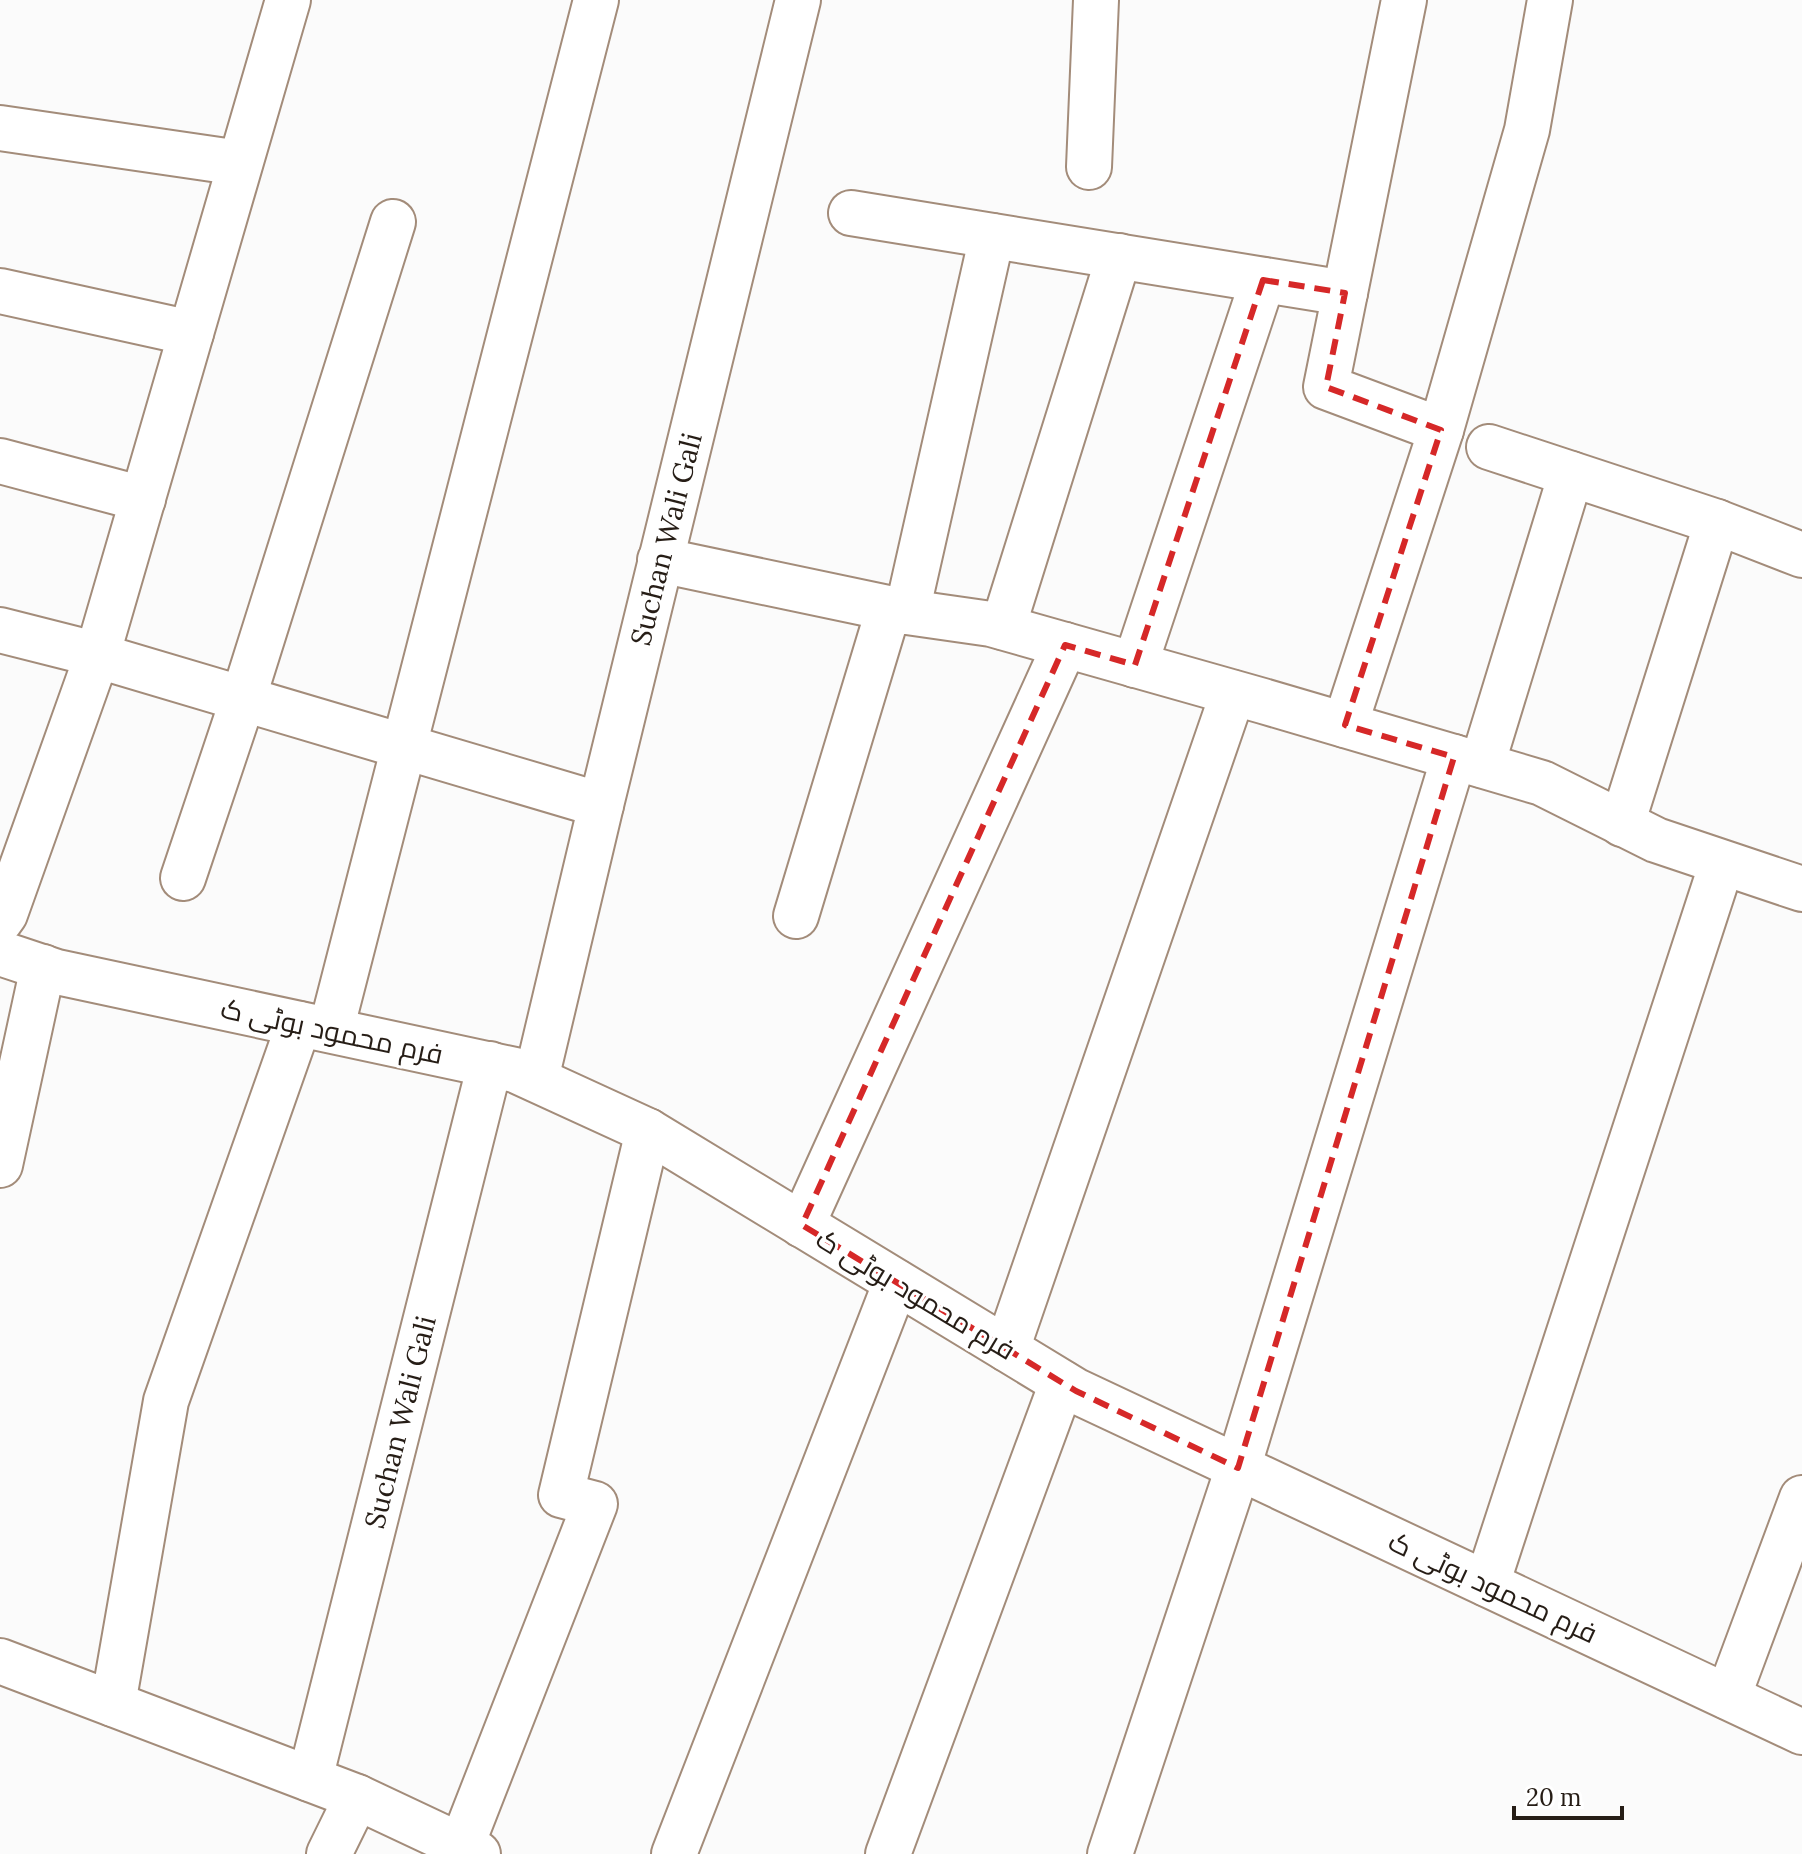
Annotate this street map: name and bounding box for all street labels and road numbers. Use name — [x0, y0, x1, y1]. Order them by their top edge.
street label: Suchan Wali Gali — [622, 429, 710, 649]
street label: فرم محمود بوٹی ک — [217, 990, 446, 1074]
street label: فرم محمود بوٹی ک — [809, 1220, 1022, 1369]
street label: Suchan Wali Gali — [356, 1312, 444, 1532]
street label: فرم محمود بوٹی ک — [1382, 1523, 1603, 1653]

